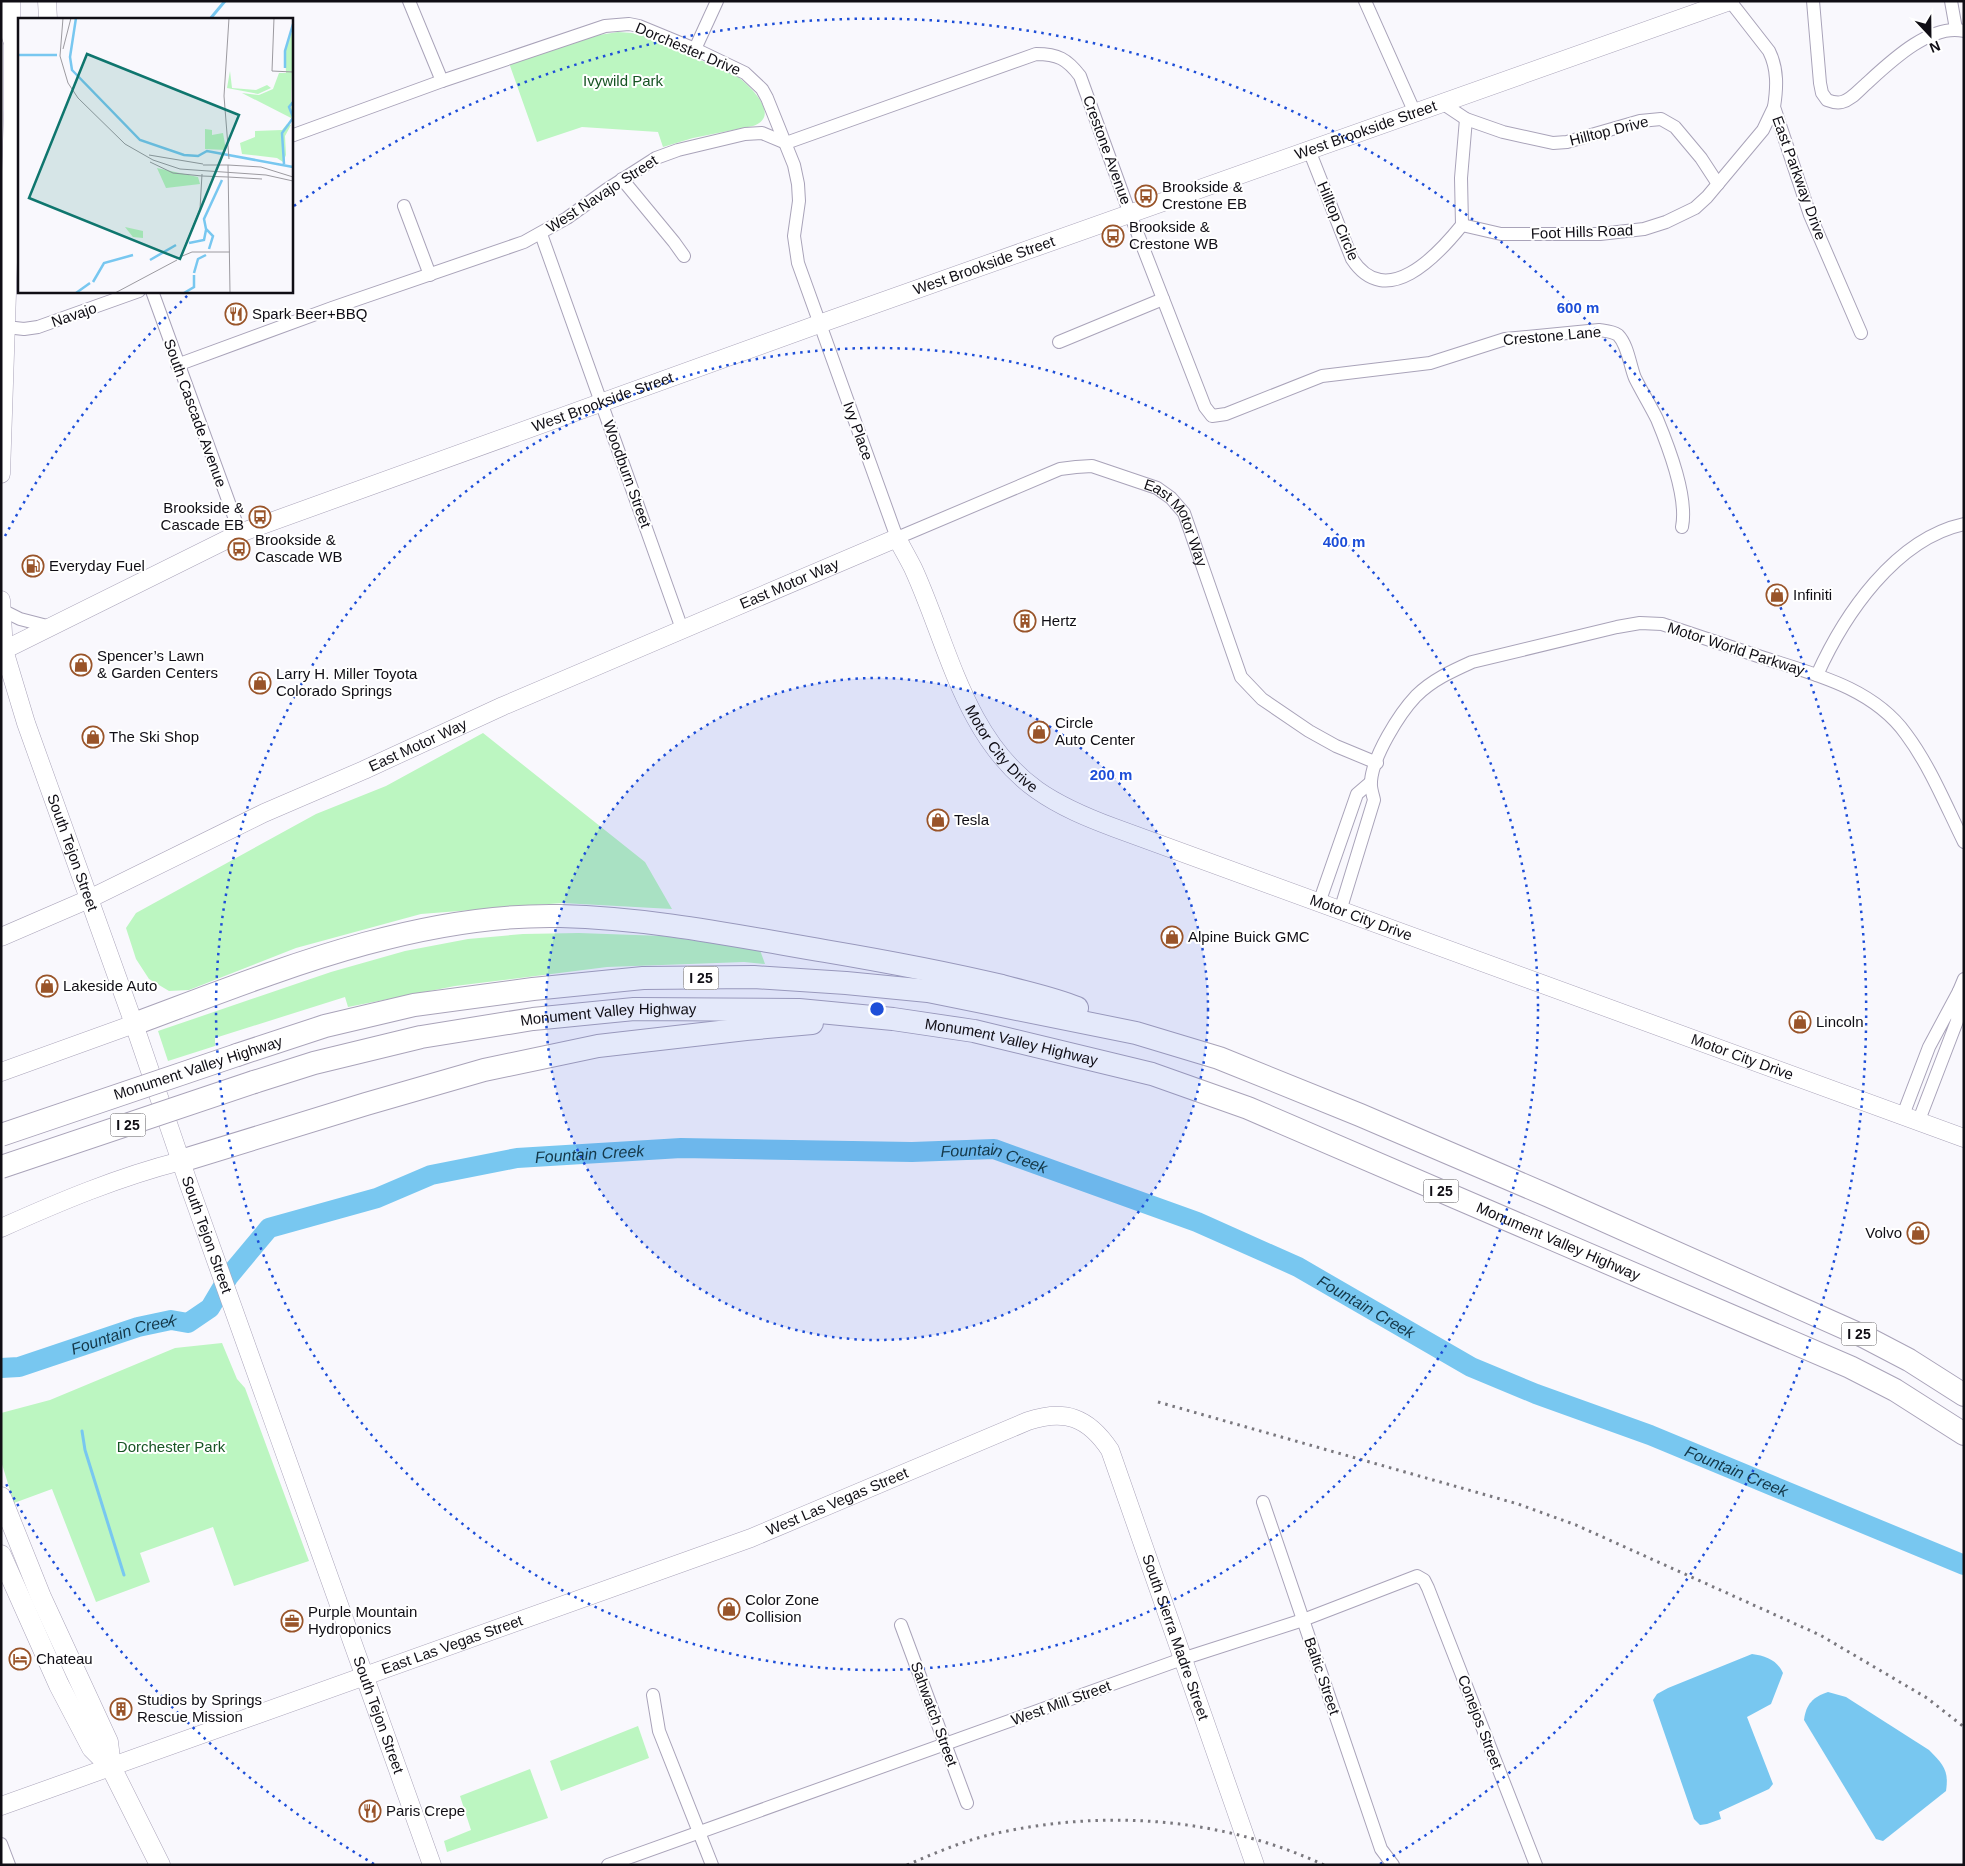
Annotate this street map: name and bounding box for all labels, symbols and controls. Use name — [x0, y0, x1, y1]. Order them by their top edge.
north arrow — [1905, 10, 1955, 60]
inset map — [18, 18, 292, 292]
street label: Dorchester Drive — [633, 19, 743, 78]
text: N — [1927, 38, 1943, 56]
park label: Ivywild Park — [583, 72, 664, 89]
street label: Crestone Avenue — [1080, 93, 1135, 207]
street label: West Brookside Street — [1292, 97, 1439, 163]
street label: Hilltop Drive — [1568, 112, 1650, 149]
street label: East Parkway Drive — [1769, 113, 1830, 242]
street label: West Navajo Street — [543, 151, 661, 236]
place label: Brookside & Crestone EB — [1162, 178, 1247, 212]
street label: Hilltop Circle — [1314, 179, 1363, 263]
bus stop icon: Brookside & Crestone EB — [1134, 184, 1158, 208]
place label: Brookside & Crestone WB — [1129, 218, 1218, 252]
street label: Foot Hills Road — [1530, 221, 1634, 242]
bus stop icon: Brookside & Crestone WB — [1101, 224, 1125, 248]
street label: West Brookside Street — [911, 232, 1058, 298]
street label: Navajo — [49, 299, 99, 330]
text: 600 m — [1557, 299, 1599, 316]
restaurant icon: Spark Beer+BBQ — [224, 302, 248, 326]
place label: Spark Beer+BBQ — [252, 305, 367, 322]
street label: Crestone Lane — [1502, 323, 1602, 348]
street label: South Cascade Avenue — [161, 336, 230, 489]
street label: West Brookside Street — [530, 368, 676, 435]
street label: Ivy Place — [840, 399, 877, 462]
street label: Woodburn Street — [600, 418, 655, 531]
street label: East Motor Way — [1142, 475, 1211, 569]
place label: Brookside & Cascade EB — [161, 499, 244, 533]
bus stop icon: Brookside & Cascade EB — [248, 505, 272, 529]
place label: Brookside & Cascade WB — [255, 531, 343, 565]
text: 400 m — [1323, 533, 1365, 550]
bus stop icon: Brookside & Cascade WB — [227, 537, 251, 561]
fuel station icon: Everyday Fuel — [21, 554, 45, 578]
street label: East Motor Way — [737, 555, 842, 612]
place label: Everyday Fuel — [49, 557, 145, 574]
shop icon: Infiniti — [1765, 583, 1789, 607]
place label: Infiniti — [1793, 586, 1832, 603]
building icon: Hertz — [1013, 609, 1037, 633]
place label: Hertz — [1041, 612, 1077, 629]
street label: Motor World Parkway — [1665, 618, 1807, 679]
place label: Spencer’s Lawn & Garden Centers — [97, 647, 218, 681]
shop icon: Spencer’s Lawn & Garden Centers — [69, 653, 93, 677]
place label: Larry H. Miller Toyota Colorado Springs — [276, 665, 418, 699]
shop icon: Larry H. Miller Toyota Colorado Springs — [248, 671, 272, 695]
street label: Motor City Drive — [962, 702, 1041, 796]
place label: Circle Auto Center — [1055, 714, 1135, 748]
street label: East Motor Way — [366, 715, 470, 775]
shop icon: Circle Auto Center — [1027, 720, 1051, 744]
shop icon: The Ski Shop — [81, 725, 105, 749]
place label: The Ski Shop — [109, 728, 199, 745]
text: 200 m — [1090, 766, 1132, 783]
street label: South Tejon Street — [44, 792, 102, 914]
shop icon: Tesla — [926, 808, 950, 832]
place label: Tesla — [954, 811, 990, 828]
street label: Motor City Drive — [1308, 891, 1415, 944]
shop icon: Alpine Buick GMC — [1160, 925, 1184, 949]
place label: Alpine Buick GMC — [1188, 928, 1310, 945]
road number: I 25 — [684, 966, 718, 990]
shop icon: Lakeside Auto — [35, 974, 59, 998]
place label: Lakeside Auto — [63, 977, 157, 994]
street label: Monument Valley Highway — [519, 1000, 697, 1029]
centre of rings — [868, 1000, 886, 1018]
shop icon: Lincoln — [1788, 1010, 1812, 1034]
place label: Lincoln — [1816, 1013, 1864, 1030]
street label: Monument Valley Highway — [924, 1015, 1100, 1069]
street label: Motor City Drive — [1689, 1030, 1796, 1083]
street label: Monument Valley Highway — [111, 1032, 285, 1103]
road number: I 25 — [110, 1114, 146, 1136]
water label: Fountain Creek — [940, 1141, 1050, 1177]
water label: Fountain Creek — [534, 1142, 646, 1166]
street label: South Tejon Street — [179, 1174, 236, 1296]
road number: I 25 — [1424, 1180, 1458, 1202]
street label: Monument Valley Highway — [1474, 1198, 1643, 1284]
shop icon: Volvo — [1906, 1221, 1930, 1245]
place label: Volvo — [1865, 1224, 1902, 1241]
water label: Fountain Creek — [1314, 1272, 1419, 1342]
water label: Fountain Creek — [69, 1312, 179, 1358]
road number: I 25 — [1842, 1322, 1876, 1346]
park label: Dorchester Park — [117, 1438, 226, 1455]
water label: Fountain Creek — [1682, 1442, 1791, 1500]
street label: West Las Vegas Street — [763, 1463, 911, 1539]
street label: South Sierra Madre Street — [1139, 1552, 1213, 1723]
place label: Color Zone Collision — [745, 1591, 819, 1625]
shop icon: Color Zone Collision — [717, 1597, 741, 1621]
place label: Purple Mountain Hydroponics — [308, 1603, 417, 1637]
office icon: Purple Mountain Hydroponics — [280, 1609, 304, 1633]
street label: East Las Vegas Street — [379, 1611, 525, 1677]
street label: Baltic Street — [1301, 1635, 1344, 1718]
hotel icon: Chateau — [8, 1647, 32, 1671]
place label: Chateau — [36, 1650, 93, 1667]
street label: South Tejon Street — [350, 1654, 408, 1776]
street label: Sahwatch Street — [908, 1659, 962, 1769]
street label: Conejos Street — [1455, 1672, 1506, 1772]
street label: West Mill Street — [1009, 1676, 1114, 1728]
place label: Studios by Springs Rescue Mission — [137, 1691, 262, 1725]
building icon: Studios by Springs Rescue Mission — [109, 1697, 133, 1721]
restaurant icon: Paris Crepe — [358, 1799, 382, 1823]
place label: Paris Crepe — [386, 1802, 465, 1819]

